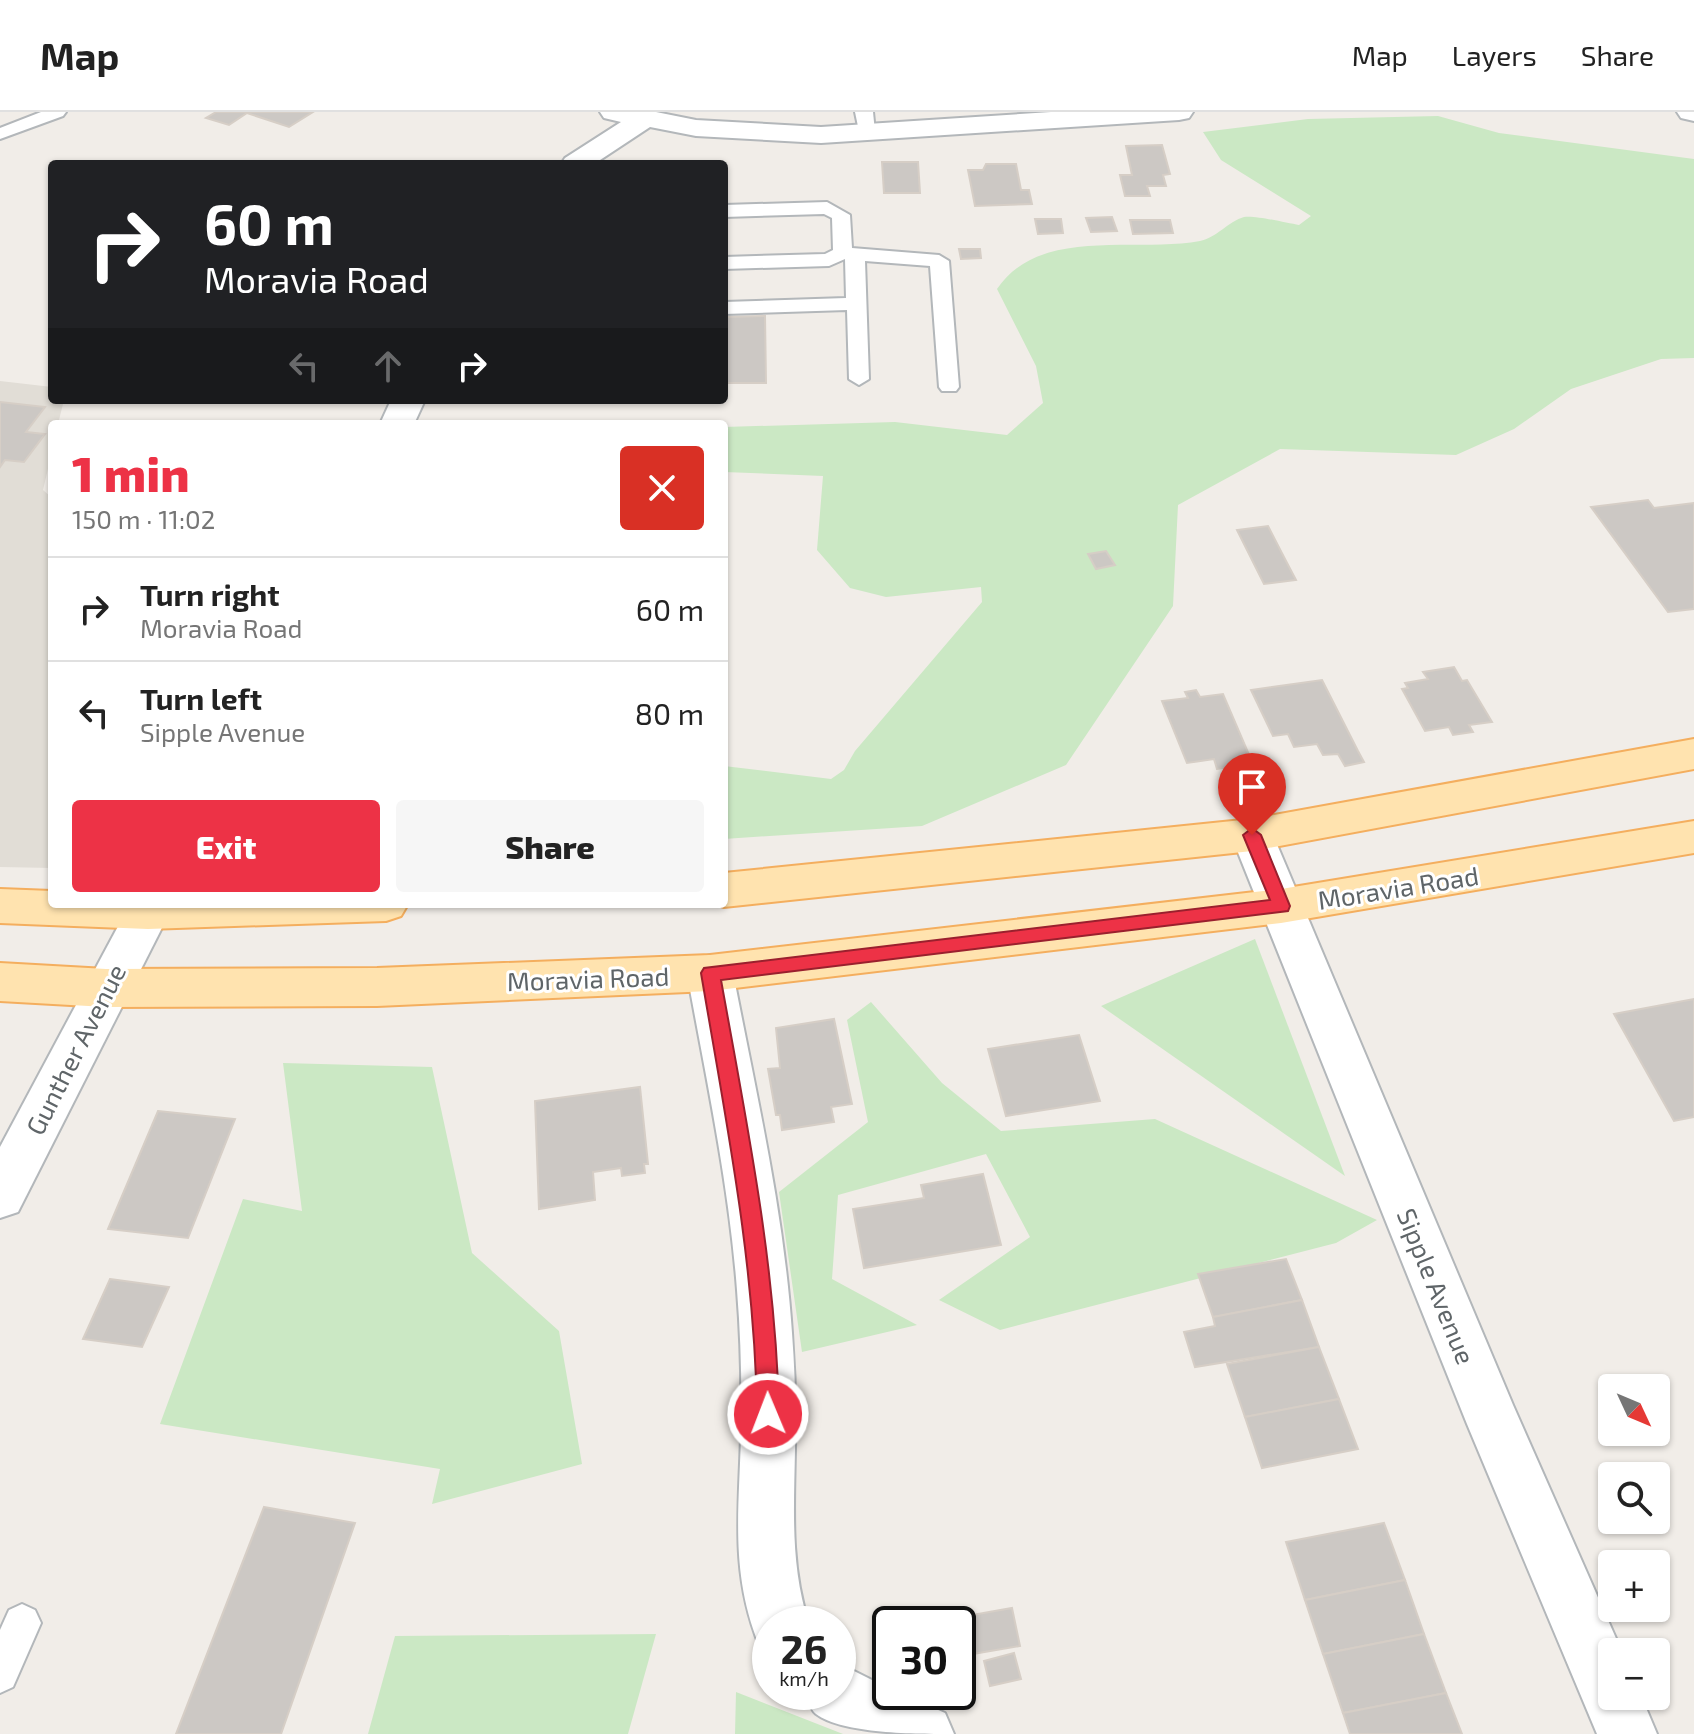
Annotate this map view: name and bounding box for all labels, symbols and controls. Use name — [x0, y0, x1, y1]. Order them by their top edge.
text: Map — [40, 32, 119, 78]
text: Map — [1352, 38, 1408, 72]
text: Layers — [1452, 38, 1537, 72]
text: Share — [1581, 38, 1654, 72]
text: 60 m — [204, 189, 334, 256]
icon: right — [72, 192, 176, 296]
text: Moravia Road — [204, 257, 429, 300]
icon: left — [282, 344, 326, 388]
icon: ahead — [366, 344, 410, 388]
icon: right — [450, 344, 494, 388]
text: 1 min — [72, 444, 190, 502]
button: close — [620, 446, 704, 530]
text: 150 m · 11:02 — [72, 503, 215, 534]
text: Turn right — [140, 576, 280, 612]
icon: right — [72, 587, 116, 631]
text: 60 m — [636, 591, 704, 627]
text: Moravia Road — [140, 612, 302, 643]
text: Turn left — [140, 680, 262, 716]
icon: left — [72, 691, 116, 735]
text: 80 m — [635, 695, 704, 731]
text: Sipple Avenue — [140, 716, 305, 747]
pin — [1218, 753, 1286, 835]
icon: arrive — [1230, 765, 1274, 809]
button: Exit — [72, 800, 380, 892]
button: Share — [396, 800, 704, 892]
street label: Moravia Road — [1315, 859, 1481, 915]
street label: Gunther Avenue — [19, 958, 131, 1140]
street label: Moravia Road — [506, 960, 670, 996]
street label: Sipple Avenue — [1392, 1204, 1482, 1368]
position arrow — [726, 1372, 810, 1456]
north arrow — [1598, 1374, 1670, 1446]
map controls — [1598, 1374, 1670, 1710]
button: search — [1598, 1462, 1670, 1534]
button: + — [1598, 1550, 1670, 1622]
speed limit sign: 30 — [872, 1606, 976, 1710]
text: 26 — [781, 1624, 827, 1672]
button: − — [1598, 1638, 1670, 1710]
text: km/h — [779, 1666, 829, 1690]

